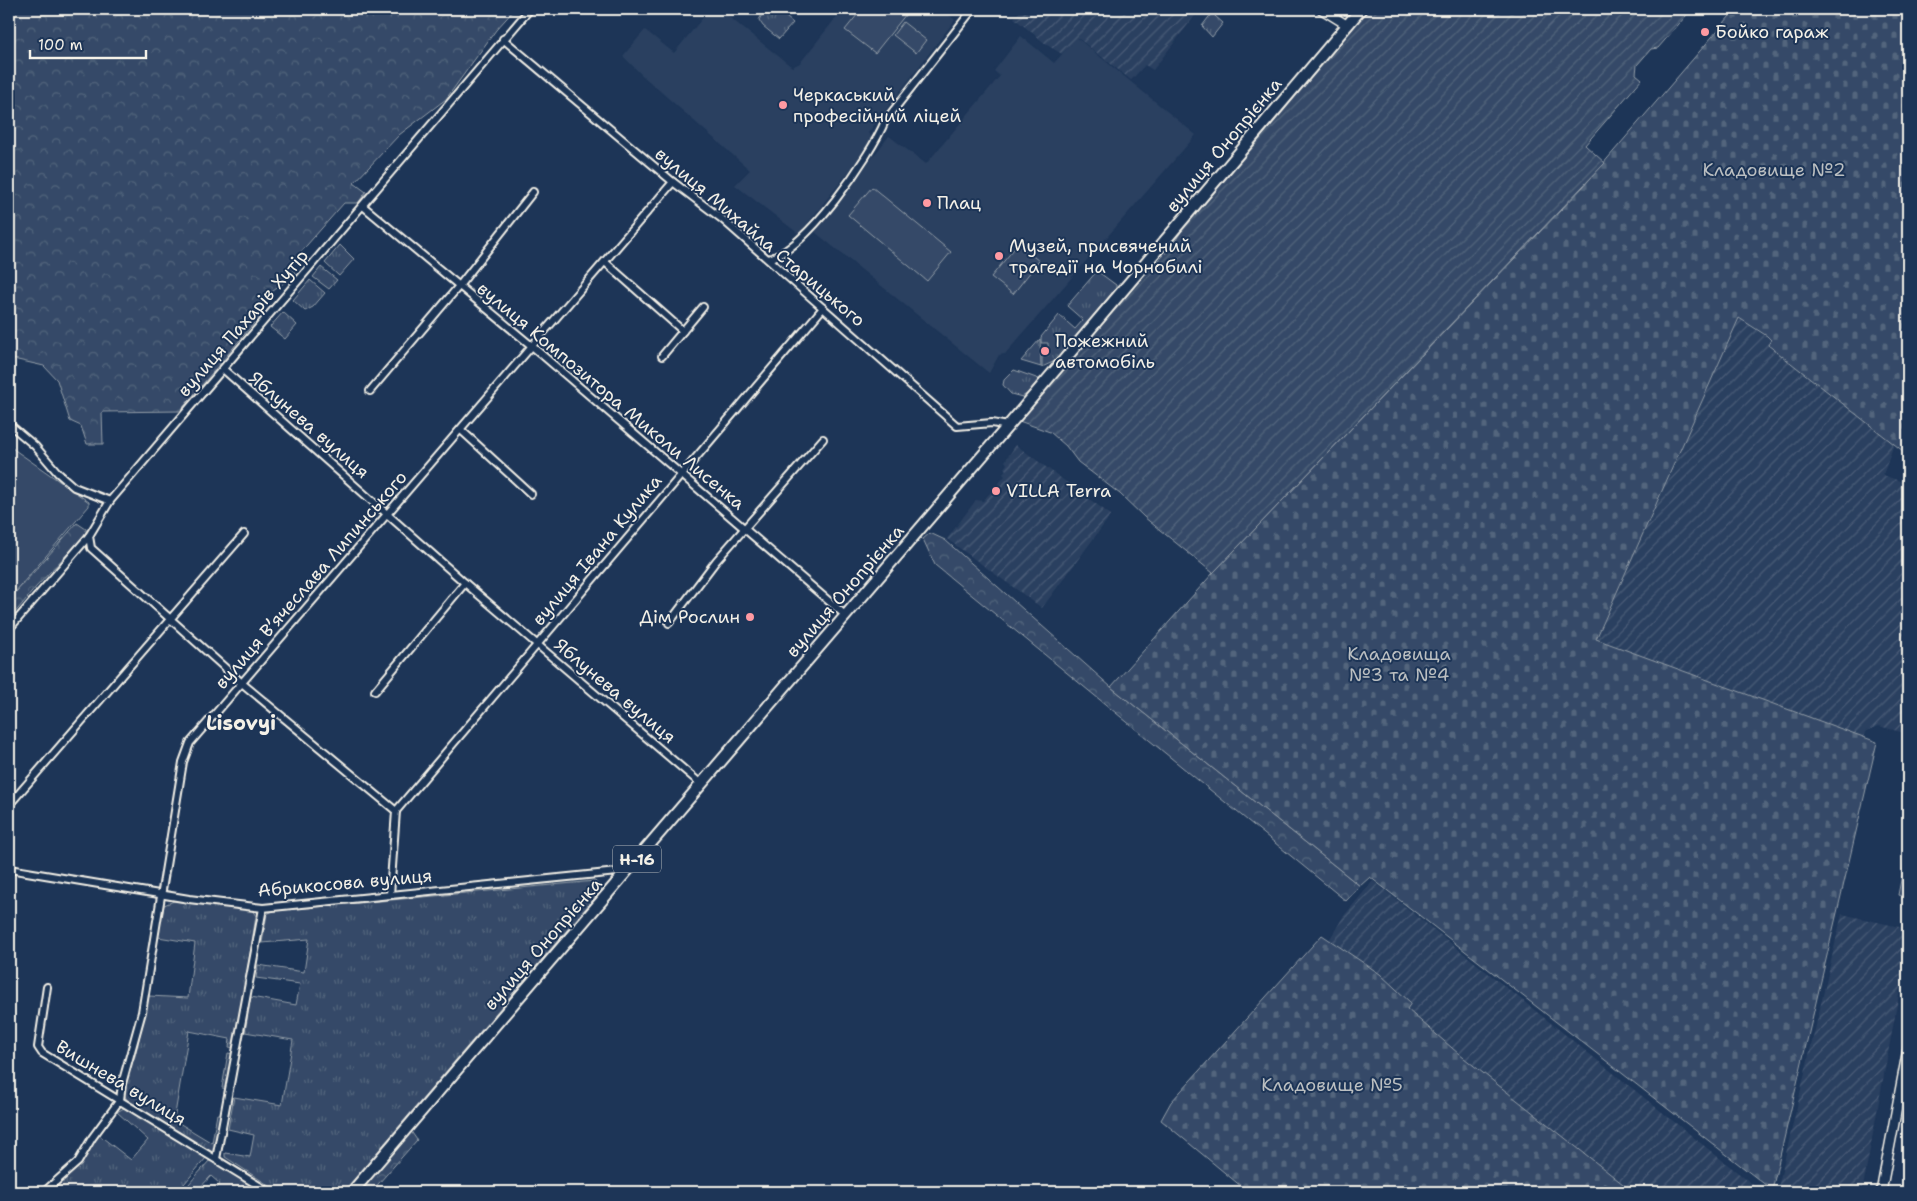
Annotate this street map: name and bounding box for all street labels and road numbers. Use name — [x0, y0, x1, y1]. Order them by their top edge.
street label: вулиця Онопрієнка — [1161, 73, 1287, 217]
street label: вулиця Михайла Старицького — [650, 142, 870, 332]
street label: вулиця Пахарів Хутір — [172, 244, 314, 402]
street label: вулиця Композитора Миколи Лисенка — [472, 277, 750, 515]
street label: Яблунева вулиця — [244, 366, 374, 484]
street label: вулиця Вʼячеслава Липинського — [209, 466, 413, 694]
street label: вулиця Івана Кулика — [527, 469, 667, 631]
street label: вулиця Онопрієнка — [781, 519, 909, 663]
street label: Яблунева вулиця — [549, 633, 681, 749]
road number: Н-16 — [613, 846, 661, 872]
street label: Абрикосова вулиця — [257, 863, 433, 903]
street label: вулиця Онопрієнка — [479, 872, 607, 1016]
street label: Вишнева вулиця — [51, 1035, 191, 1131]

